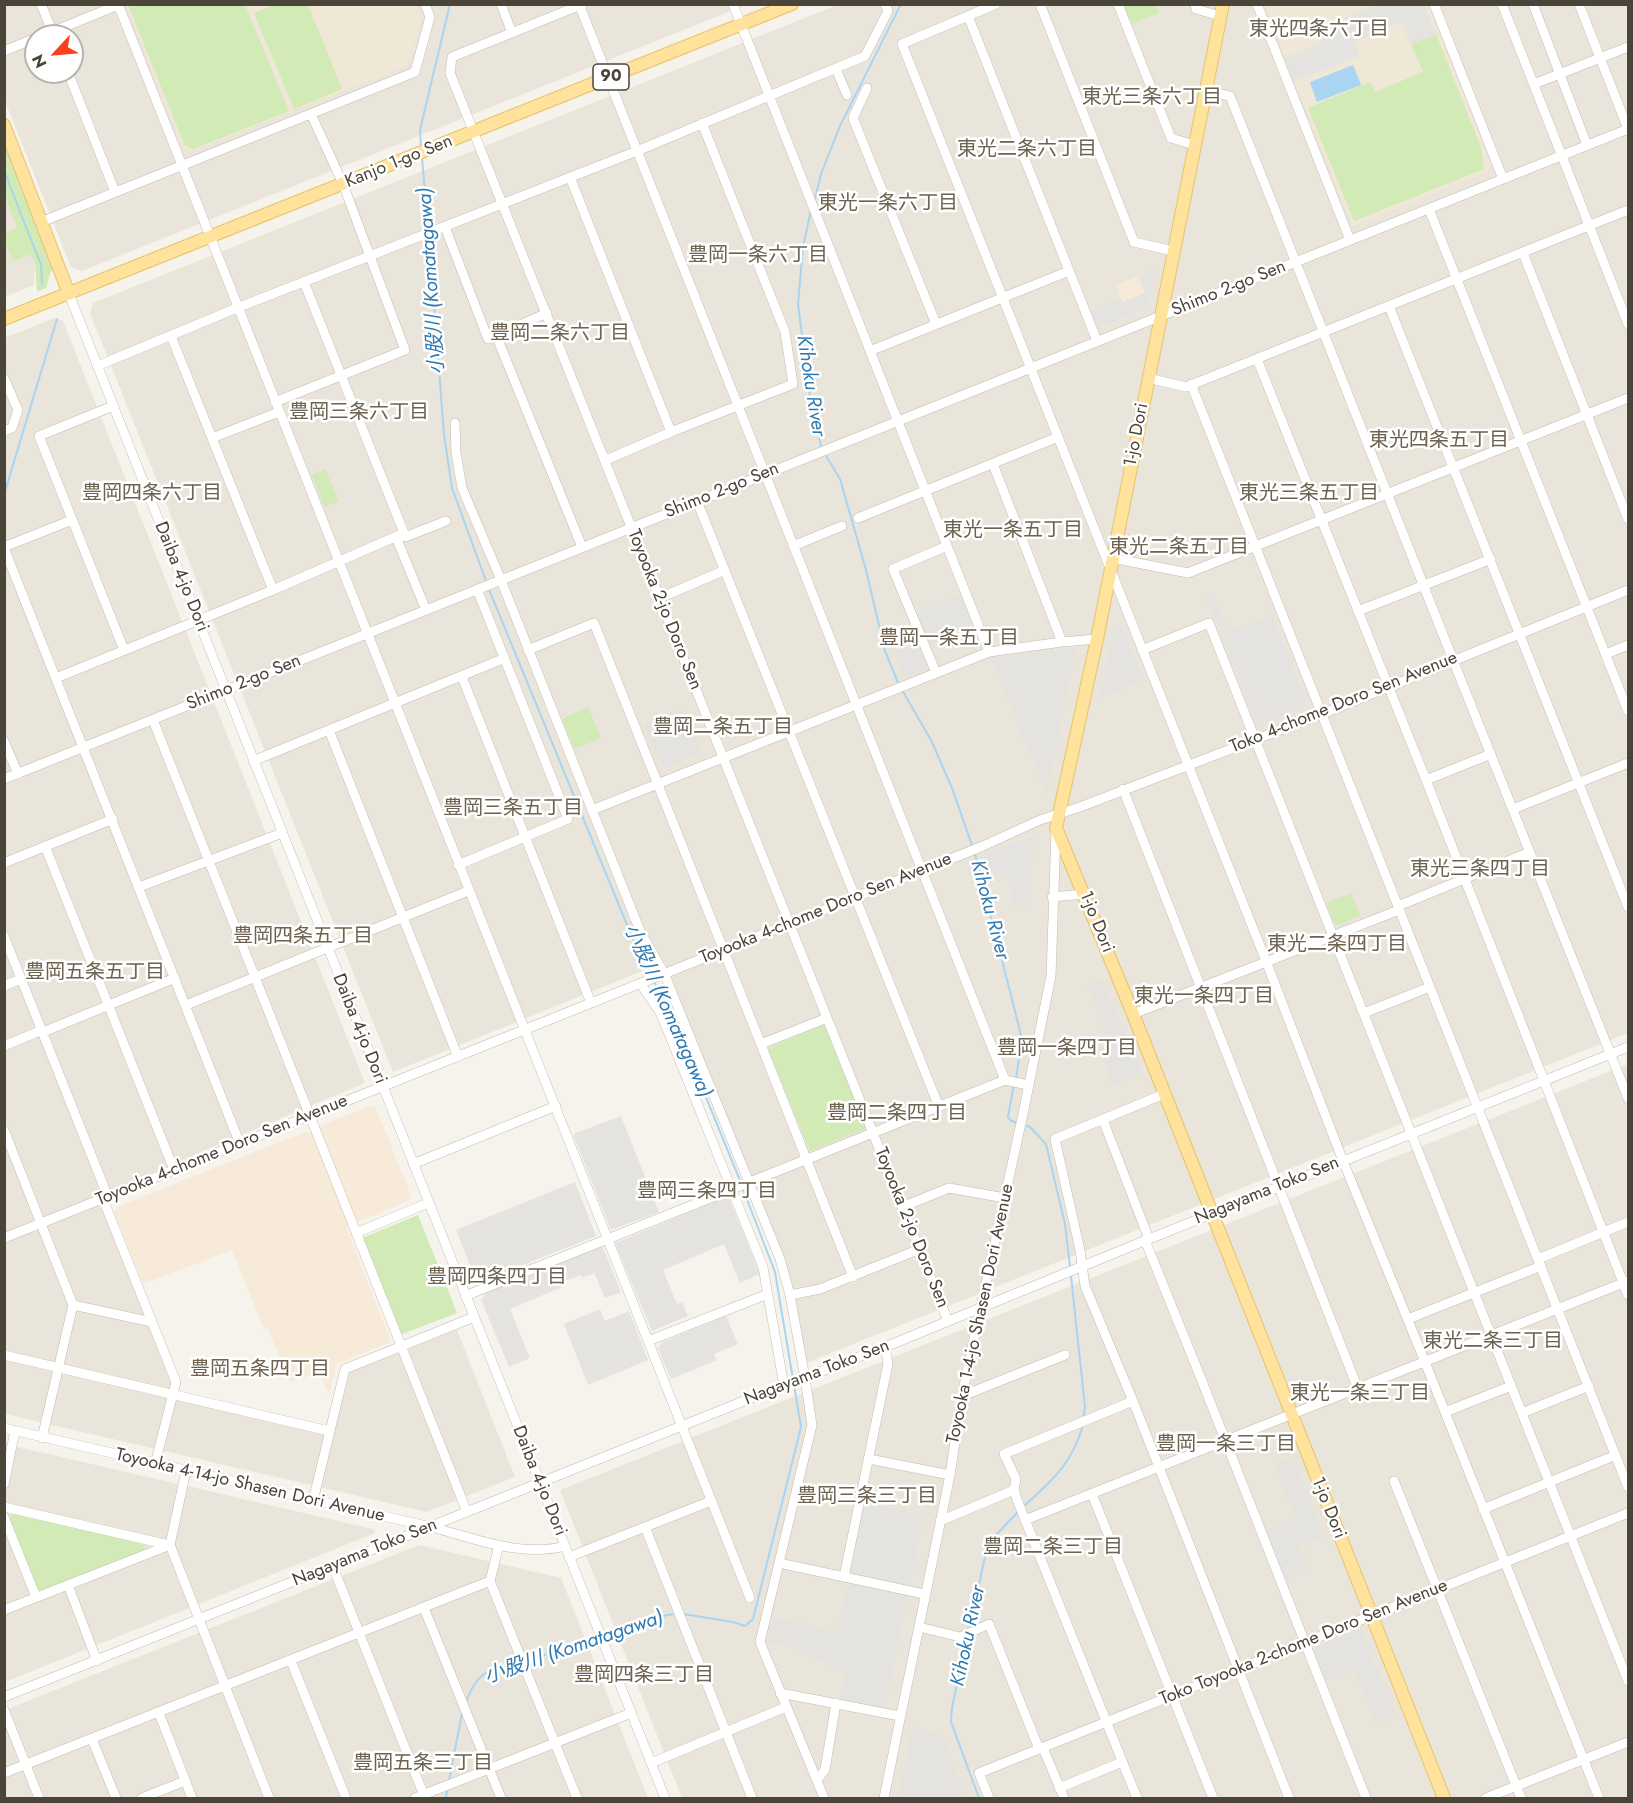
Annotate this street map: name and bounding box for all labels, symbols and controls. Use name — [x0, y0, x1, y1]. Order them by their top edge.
district label: 東光四条六丁目 — [1249, 18, 1389, 42]
north arrow — [24, 24, 84, 84]
text: N — [26, 50, 52, 72]
road number: 90 — [593, 64, 629, 90]
district label: 東光三条六丁目 — [1082, 86, 1222, 110]
street label: Kanjo 1-go Sen — [342, 131, 456, 193]
district label: 東光二条六丁目 — [957, 138, 1097, 162]
water label: 小股川 (Komatagawa) — [413, 187, 451, 375]
district label: 東光一条六丁目 — [818, 192, 958, 216]
district label: 豊岡一条六丁目 — [688, 244, 828, 268]
street label: Shimo 2-go Sen — [1169, 256, 1289, 322]
district label: 豊岡二条六丁目 — [490, 322, 630, 346]
water label: Kihoku River — [790, 334, 830, 438]
district label: 豊岡三条六丁目 — [289, 401, 429, 425]
street label: 1-jo Dori — [1120, 401, 1154, 469]
district label: 東光四条五丁目 — [1369, 429, 1509, 453]
street label: Shimo 2-go Sen — [662, 458, 782, 524]
district label: 豊岡四条六丁目 — [82, 482, 222, 506]
district label: 東光三条五丁目 — [1239, 482, 1379, 506]
street label: Daiba 4-jo Dori — [149, 519, 213, 635]
district label: 東光一条五丁目 — [943, 519, 1083, 543]
street label: Toyooka 2-jo Doro Sen — [622, 527, 706, 693]
district label: 東光二条五丁目 — [1109, 536, 1249, 560]
district label: 豊岡一条五丁目 — [879, 627, 1019, 651]
street label: Toko 4-chome Doro Sen Avenue — [1227, 647, 1461, 759]
street label: Shimo 2-go Sen — [184, 650, 304, 716]
district label: 豊岡二条五丁目 — [653, 716, 793, 740]
district label: 豊岡三条五丁目 — [443, 797, 583, 821]
street label: Toyooka 4-chome Doro Sen Avenue — [697, 849, 955, 969]
water label: Kihoku River — [964, 858, 1014, 962]
district label: 東光三条四丁目 — [1410, 858, 1550, 882]
street label: 1-jo Dori — [1074, 888, 1118, 956]
water label: 小股川 (Komatagawa) — [618, 921, 716, 1101]
district label: 豊岡四条五丁目 — [233, 925, 373, 949]
district label: 東光二条四丁目 — [1267, 933, 1407, 957]
district label: 豊岡五条五丁目 — [25, 961, 165, 985]
street label: Daiba 4-jo Dori — [327, 971, 391, 1087]
district label: 東光一条四丁目 — [1134, 985, 1274, 1009]
district label: 豊岡一条四丁目 — [997, 1037, 1137, 1061]
street label: Toyooka 4-chome Doro Sen Avenue — [93, 1091, 351, 1211]
district label: 豊岡二条四丁目 — [827, 1102, 967, 1126]
street label: Toyooka 2-jo Doro Sen — [869, 1145, 953, 1311]
street label: Nagayama Toko Sen — [1192, 1152, 1342, 1230]
district label: 豊岡三条四丁目 — [637, 1180, 777, 1204]
street label: Toyooka 1-4-jo Shasen Dori Avenue — [943, 1182, 1019, 1446]
district label: 豊岡四条四丁目 — [427, 1266, 567, 1290]
district label: 東光二条三丁目 — [1423, 1330, 1563, 1354]
street label: Nagayama Toko Sen — [741, 1335, 893, 1411]
district label: 豊岡五条四丁目 — [190, 1358, 330, 1382]
district label: 東光一条三丁目 — [1290, 1382, 1430, 1406]
street label: Daiba 4-jo Dori — [507, 1423, 571, 1539]
district label: 豊岡一条三丁目 — [1156, 1433, 1296, 1457]
street label: Toyooka 4-14-jo Shasen Dori Avenue — [113, 1444, 387, 1528]
street label: 1-jo Dori — [1306, 1474, 1350, 1542]
district label: 豊岡三条三丁目 — [797, 1485, 937, 1509]
street label: Nagayama Toko Sen — [290, 1514, 440, 1592]
district label: 豊岡二条三丁目 — [983, 1536, 1123, 1560]
street label: Toko Toyooka 2-chome Doro Sen Avenue — [1157, 1575, 1451, 1711]
water label: Kihoku River — [947, 1584, 991, 1688]
water label: 小股川 (Komatagawa) — [482, 1606, 666, 1690]
district label: 豊岡四条三丁目 — [574, 1664, 714, 1688]
district label: 豊岡五条三丁目 — [353, 1752, 493, 1776]

